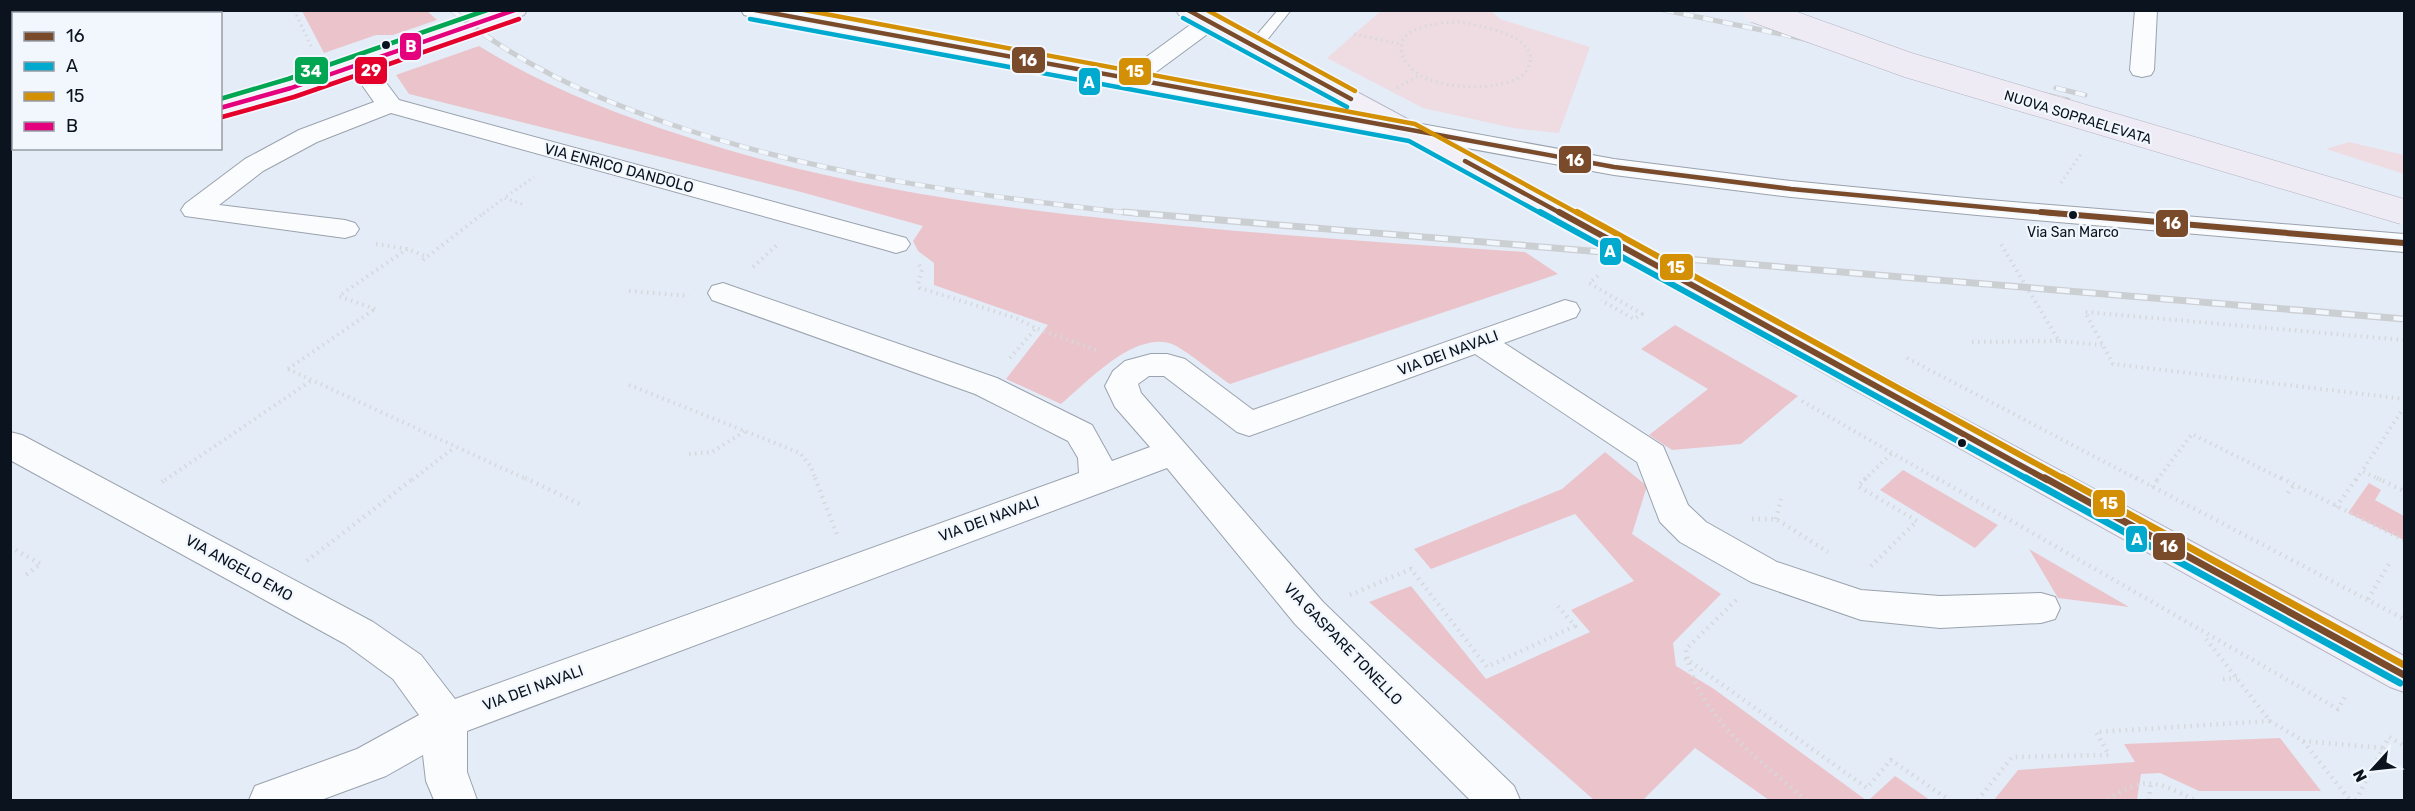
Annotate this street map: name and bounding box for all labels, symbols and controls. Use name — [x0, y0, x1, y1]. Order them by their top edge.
legend — [12, 12, 222, 150]
text: 16 — [66, 25, 85, 47]
line badge: B — [399, 32, 422, 61]
text: B — [405, 37, 417, 56]
unlabelled marker — [380, 39, 392, 51]
line badge: 16 — [1011, 46, 1046, 74]
text: 16 — [1019, 51, 1037, 70]
text: A — [66, 55, 78, 77]
line badge: 34 — [294, 56, 329, 85]
line badge: 29 — [354, 56, 388, 85]
line badge: 15 — [1118, 57, 1152, 86]
text: 29 — [361, 61, 381, 80]
text: 34 — [300, 62, 322, 81]
text: 15 — [1126, 62, 1144, 81]
line badge: A — [1078, 67, 1101, 96]
text: A — [1083, 73, 1095, 92]
text: 15 — [66, 85, 84, 107]
street label: NUOVA SOPRAELEVATA — [2002, 87, 2154, 148]
text: B — [66, 115, 78, 137]
street label: VIA ENRICO DANDOLO — [542, 139, 696, 197]
line badge: 16 — [1558, 145, 1592, 174]
text: 16 — [1566, 151, 1584, 170]
marker: Via San Marco — [2067, 209, 2079, 221]
line badge: 16 — [2155, 209, 2189, 238]
text: 16 — [2163, 214, 2181, 233]
place label: Via San Marco — [2027, 224, 2119, 241]
line badge: A — [1599, 237, 1622, 266]
text: A — [1604, 242, 1616, 261]
line badge: 15 — [1659, 253, 1694, 281]
text: 15 — [1667, 258, 1685, 277]
street label: VIA DEI NAVALI — [1395, 326, 1501, 380]
unlabelled marker — [1956, 437, 1968, 449]
line badge: 15 — [2092, 489, 2126, 518]
street label: VIA DEI NAVALI — [936, 492, 1042, 546]
text: 15 — [2100, 494, 2118, 513]
line badge: A — [2125, 525, 2148, 553]
text: A — [2131, 530, 2143, 549]
street label: VIA ANGELO EMO — [182, 531, 296, 605]
line badge: 16 — [2152, 532, 2186, 561]
text: 16 — [2160, 537, 2178, 556]
street label: VIA GASPARE TONELLO — [1280, 579, 1406, 709]
street label: VIA DEI NAVALI — [480, 661, 586, 715]
north arrow — [2343, 739, 2403, 799]
text: N — [2349, 766, 2371, 785]

